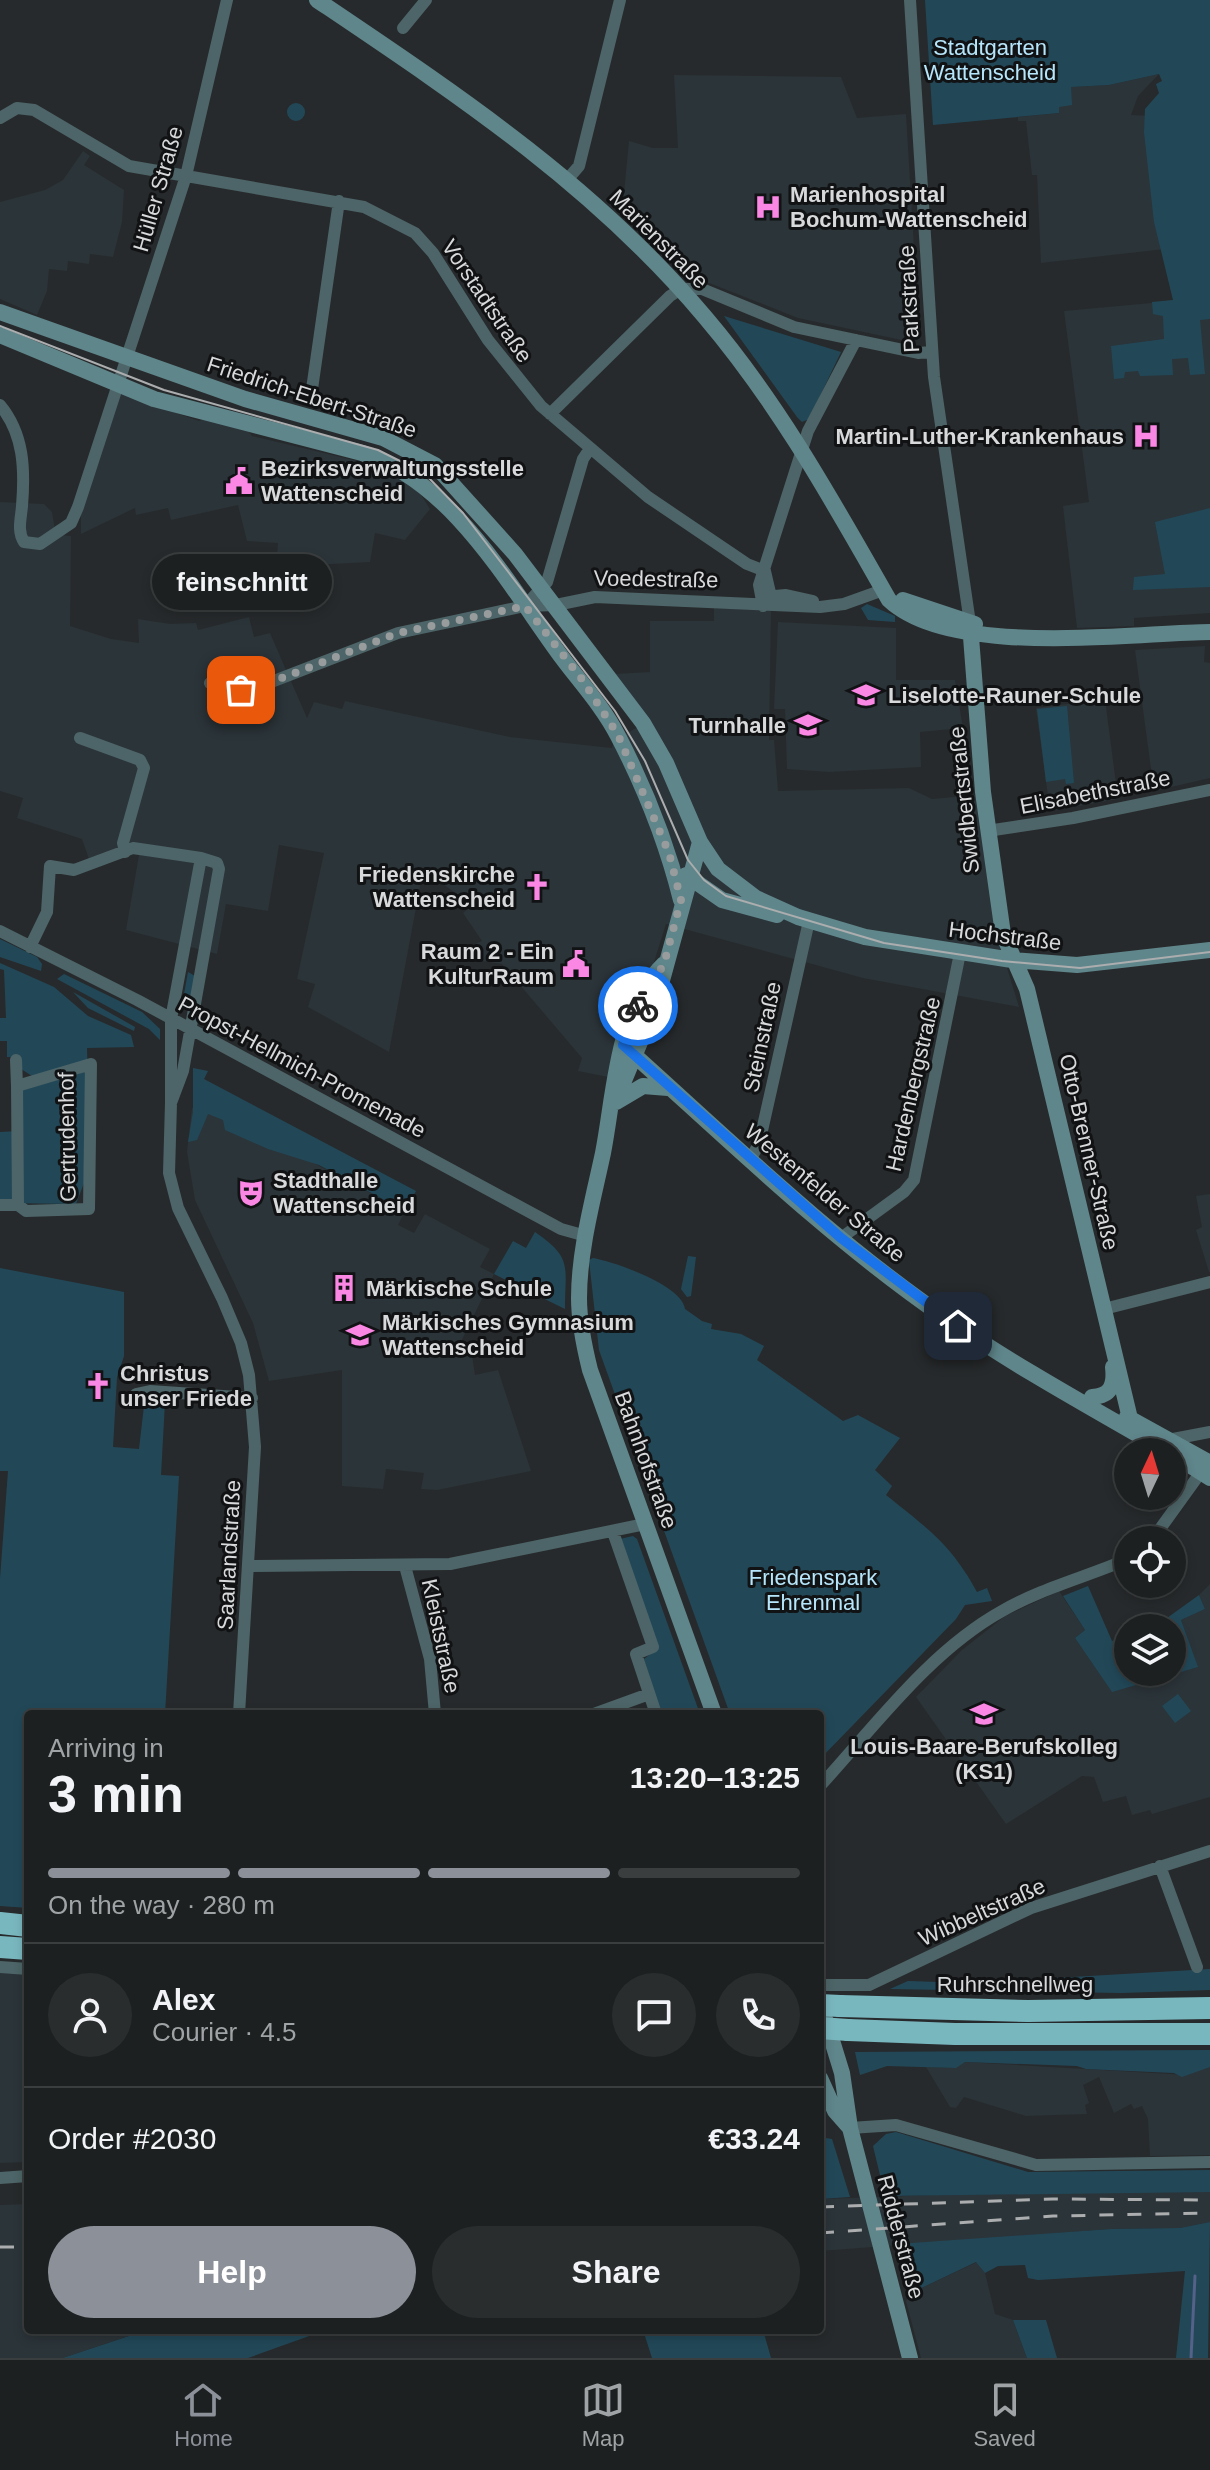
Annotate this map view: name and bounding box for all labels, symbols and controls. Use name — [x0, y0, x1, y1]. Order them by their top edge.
park label: Stadtgarten Wattenscheid — [924, 35, 1056, 85]
street label: Hüller Straße — [128, 123, 188, 255]
place label: Marienhospital Bochum-Wattenscheid — [790, 182, 1028, 232]
street label: Marienstraße — [604, 184, 714, 294]
hospital icon: Marienhospital Bochum-Wattenscheid — [753, 192, 783, 222]
street label: Vorstadtstraße — [437, 235, 537, 367]
street label: Parkstraße — [894, 245, 924, 353]
street label: Friedrich-Ebert-Straße — [204, 351, 420, 443]
hospital icon: Martin-Luther-Krankenhaus — [1131, 421, 1161, 451]
place label: Martin-Luther-Krankenhaus — [836, 424, 1124, 449]
place label: Bezirksverwaltungsstelle Wattenscheid — [261, 456, 524, 506]
public building icon: Bezirksverwaltungsstelle Wattenscheid — [224, 466, 254, 496]
callout: feinschnitt — [151, 554, 331, 610]
street label: Voedestraße — [593, 565, 719, 593]
text: feinschnitt — [176, 567, 308, 597]
pin — [207, 656, 275, 724]
icon: bag — [219, 668, 263, 712]
school or university icon: Liselotte-Rauner-Schule — [851, 680, 881, 710]
place label: Liselotte-Rauner-Schule — [888, 683, 1141, 708]
school or university icon: Turnhalle — [793, 710, 823, 740]
place label: Turnhalle — [689, 713, 786, 738]
street label: Swidbertstraße — [944, 725, 984, 875]
street label: Elisabethstraße — [1018, 765, 1172, 819]
place label: Friedenskirche Wattenscheid — [358, 862, 515, 912]
church icon: Friedenskirche Wattenscheid — [522, 872, 552, 902]
street label: Hochstraße — [947, 917, 1063, 955]
place label: Raum 2 - Ein KulturRaum — [421, 939, 554, 989]
public building icon: Raum 2 - Ein KulturRaum — [561, 949, 591, 979]
courier — [598, 966, 678, 1046]
street label: Steinstraße — [738, 979, 786, 1095]
icon: bike — [616, 984, 660, 1028]
street label: Propst-Hellmich-Promenade — [174, 991, 430, 1143]
street label: Hardenbergstraße — [881, 994, 945, 1174]
street label: Otto-Brenner-Straße — [1054, 1051, 1124, 1253]
street label: Gertrudenhof — [53, 1071, 81, 1202]
street label: Westenfelder Straße — [740, 1119, 910, 1267]
place label: Stadthalle Wattenscheid — [273, 1168, 415, 1218]
theatre icon: Stadthalle Wattenscheid — [236, 1178, 266, 1208]
building icon: Märkische Schule — [329, 1273, 359, 1303]
place label: Märkische Schule — [366, 1276, 552, 1301]
pin — [924, 1292, 992, 1360]
icon: home — [936, 1304, 980, 1348]
place label: Märkisches Gymnasium Wattenscheid — [382, 1310, 634, 1360]
school or university icon: Märkisches Gymnasium Wattenscheid — [345, 1320, 375, 1350]
place label: Christus unser Friede — [120, 1361, 252, 1411]
church icon: Christus unser Friede — [83, 1371, 113, 1401]
street label: Bahnhofstraße — [610, 1388, 682, 1532]
north arrow — [1114, 1438, 1186, 1510]
map controls — [1114, 1438, 1186, 1686]
street label: Saarlandstraße — [213, 1479, 245, 1631]
button: locate — [1114, 1526, 1186, 1598]
park label: Friedenspark Ehrenmal — [749, 1565, 878, 1615]
street label: Kleiststraße — [417, 1577, 465, 1695]
button: layers — [1114, 1614, 1186, 1686]
school or university icon: Louis-Baare-Berufskolleg (KS1) — [969, 1699, 999, 1729]
text: Arriving in — [48, 1733, 164, 1763]
place label: Louis-Baare-Berufskolleg (KS1) — [850, 1734, 1118, 1784]
text: 13:20–13:25 — [630, 1761, 800, 1794]
text: 3 min — [48, 1765, 184, 1823]
street label: Wibbeltstraße — [915, 1873, 1049, 1951]
text: On the way · 280 m — [48, 1890, 275, 1920]
street label: Ruhrschnellweg — [937, 1972, 1093, 1997]
button: person — [48, 1973, 132, 2057]
button: chat — [612, 1973, 696, 2057]
button: phone — [716, 1973, 800, 2057]
text: Alex — [152, 1983, 215, 2016]
text: Courier · 4.5 — [152, 2017, 297, 2047]
text: Order #2030 — [48, 2122, 216, 2155]
text: €33.24 — [708, 2122, 800, 2155]
street label: Ridderstraße — [872, 2172, 930, 2302]
button: Help — [48, 2226, 416, 2318]
button: Share — [432, 2226, 800, 2318]
tab: Home — [174, 2378, 233, 2452]
tab: Map — [581, 2378, 625, 2452]
tab: Saved — [973, 2378, 1036, 2452]

